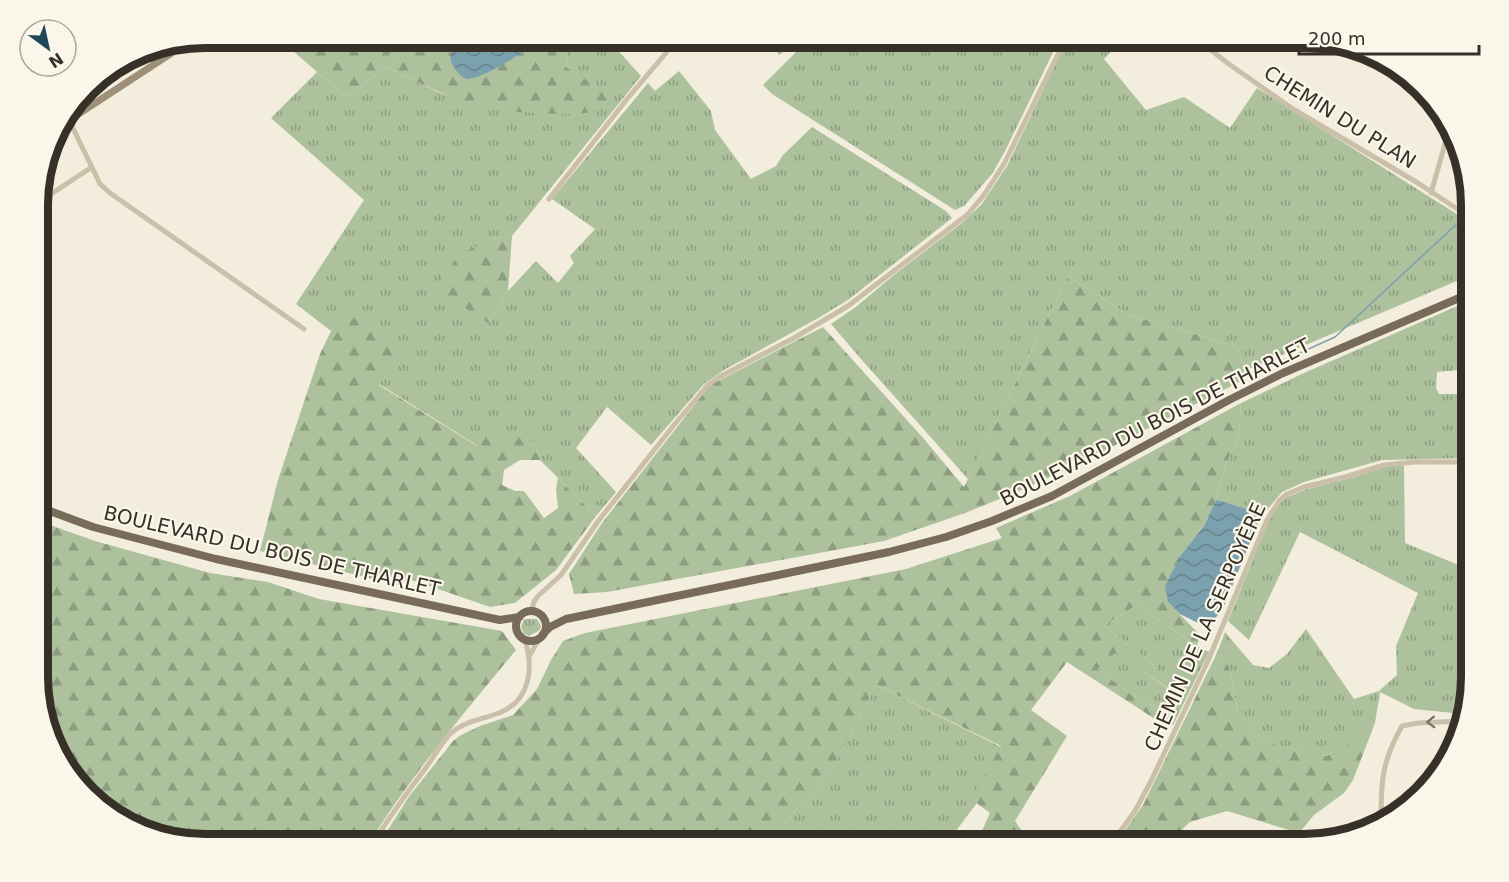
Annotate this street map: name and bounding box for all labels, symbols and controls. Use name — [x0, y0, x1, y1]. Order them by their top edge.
north arrow — [18, 18, 78, 78]
scale bar — [1299, 18, 1479, 56]
text: 200 m — [1308, 28, 1366, 49]
text: N — [45, 49, 67, 72]
street label: CHEMIN DU PLAN — [1260, 61, 1420, 173]
street label: BOULEVARD DU BOIS DE THARLET — [996, 333, 1315, 511]
street label: CHEMIN DE LA SERPOYÈRE — [1139, 499, 1271, 755]
street label: BOULEVARD DU BOIS DE THARLET — [101, 501, 444, 602]
one-way arrow — [1427, 716, 1436, 729]

